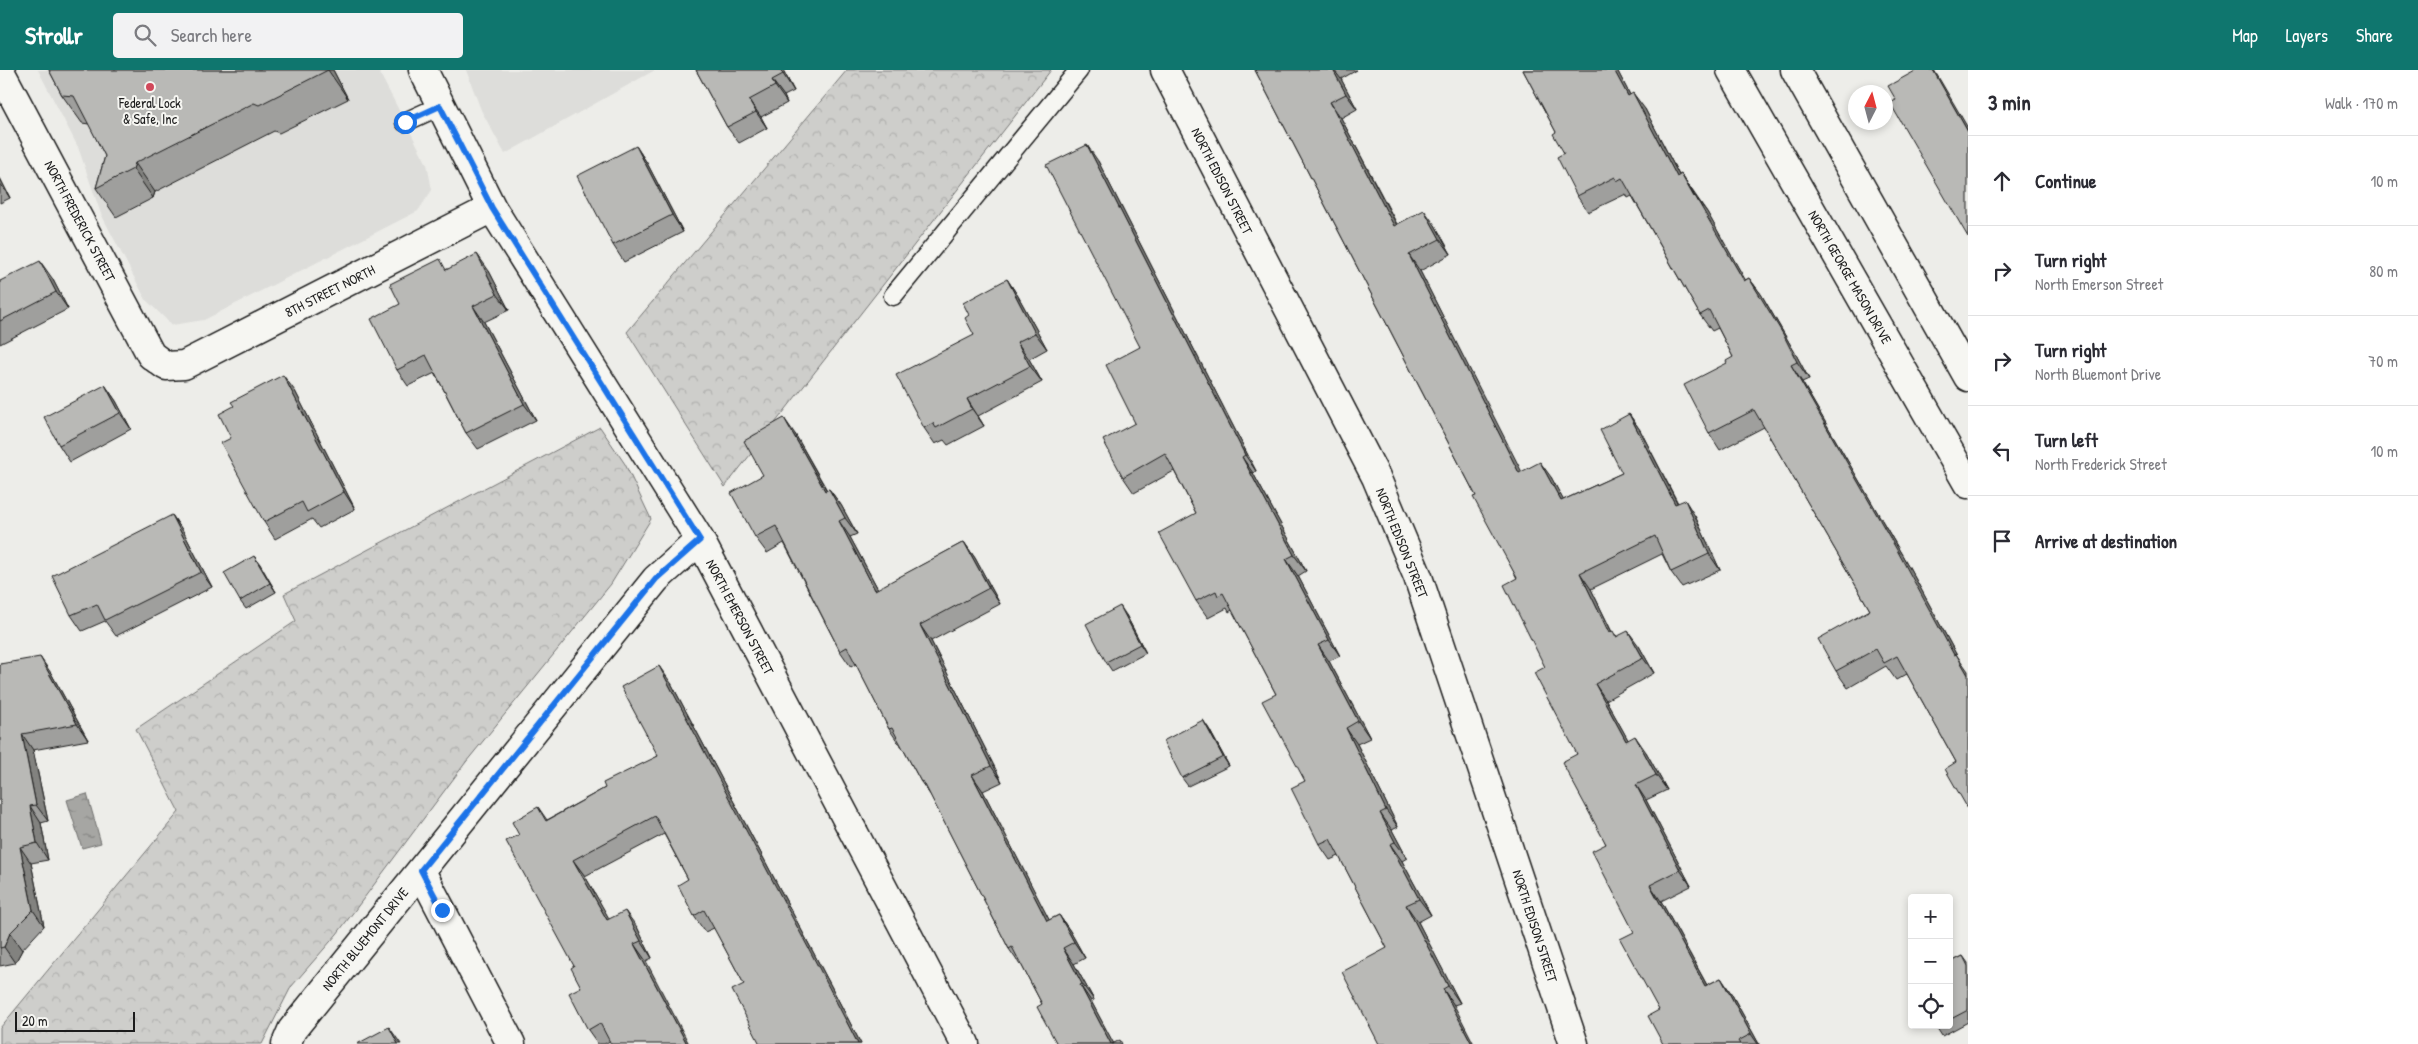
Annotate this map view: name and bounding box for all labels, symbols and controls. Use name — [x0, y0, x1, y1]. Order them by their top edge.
search box — [113, 13, 463, 58]
text: Strollr — [25, 19, 83, 51]
icon: search — [131, 21, 159, 49]
text: Search here — [171, 22, 252, 48]
text: Map — [2232, 23, 2258, 48]
text: Layers — [2286, 23, 2328, 48]
text: Share — [2356, 23, 2393, 48]
marker: Federal Lock & Safe, Inc — [144, 81, 156, 93]
north arrow — [1848, 85, 1893, 130]
text: 3 min — [1988, 88, 2031, 117]
text: Walk · 170 m — [2325, 92, 2398, 114]
place label: Federal Lock & Safe, Inc — [118, 93, 181, 128]
route start — [394, 111, 417, 134]
street label: NORTH EDISON STREET — [1187, 124, 1258, 238]
street label: NORTH FREDERICK STREET — [40, 157, 121, 285]
icon: ahead — [1988, 167, 2016, 195]
text: Continue — [2035, 168, 2096, 194]
text: 10 m — [2370, 170, 2398, 192]
street label: NORTH GEORGE MASON DRIVE — [1804, 206, 1897, 347]
text: Turn right — [2035, 247, 2106, 273]
icon: right — [1988, 257, 2016, 285]
street label: 8TH STREET NORTH — [282, 260, 378, 321]
text: 80 m — [2369, 260, 2398, 282]
text: North Emerson Street — [2035, 273, 2163, 295]
text: Turn right — [2035, 337, 2106, 363]
icon: right — [1988, 347, 2016, 375]
text: 70 m — [2368, 350, 2398, 372]
text: North Bluemont Drive — [2035, 363, 2161, 385]
text: Turn left — [2035, 427, 2098, 453]
icon: left — [1988, 437, 2016, 465]
text: 10 m — [2370, 440, 2398, 462]
text: North Frederick Street — [2035, 453, 2167, 475]
street label: NORTH EDISON STREET — [1372, 485, 1433, 601]
icon: arrive — [1988, 527, 2016, 555]
text: Arrive at destination — [2035, 528, 2177, 554]
street label: NORTH EMERSON STREET — [702, 556, 779, 678]
street label: NORTH EDISON STREET — [1508, 867, 1563, 985]
street label: NORTH BLUEMONT DRIVE — [317, 883, 412, 994]
map controls — [1908, 894, 1953, 1029]
button: + — [1908, 894, 1953, 939]
route end — [431, 899, 454, 922]
button: − — [1908, 939, 1953, 984]
button: locate — [1908, 984, 1953, 1029]
scale bar — [15, 1009, 135, 1032]
text: 20 m — [22, 1011, 48, 1030]

